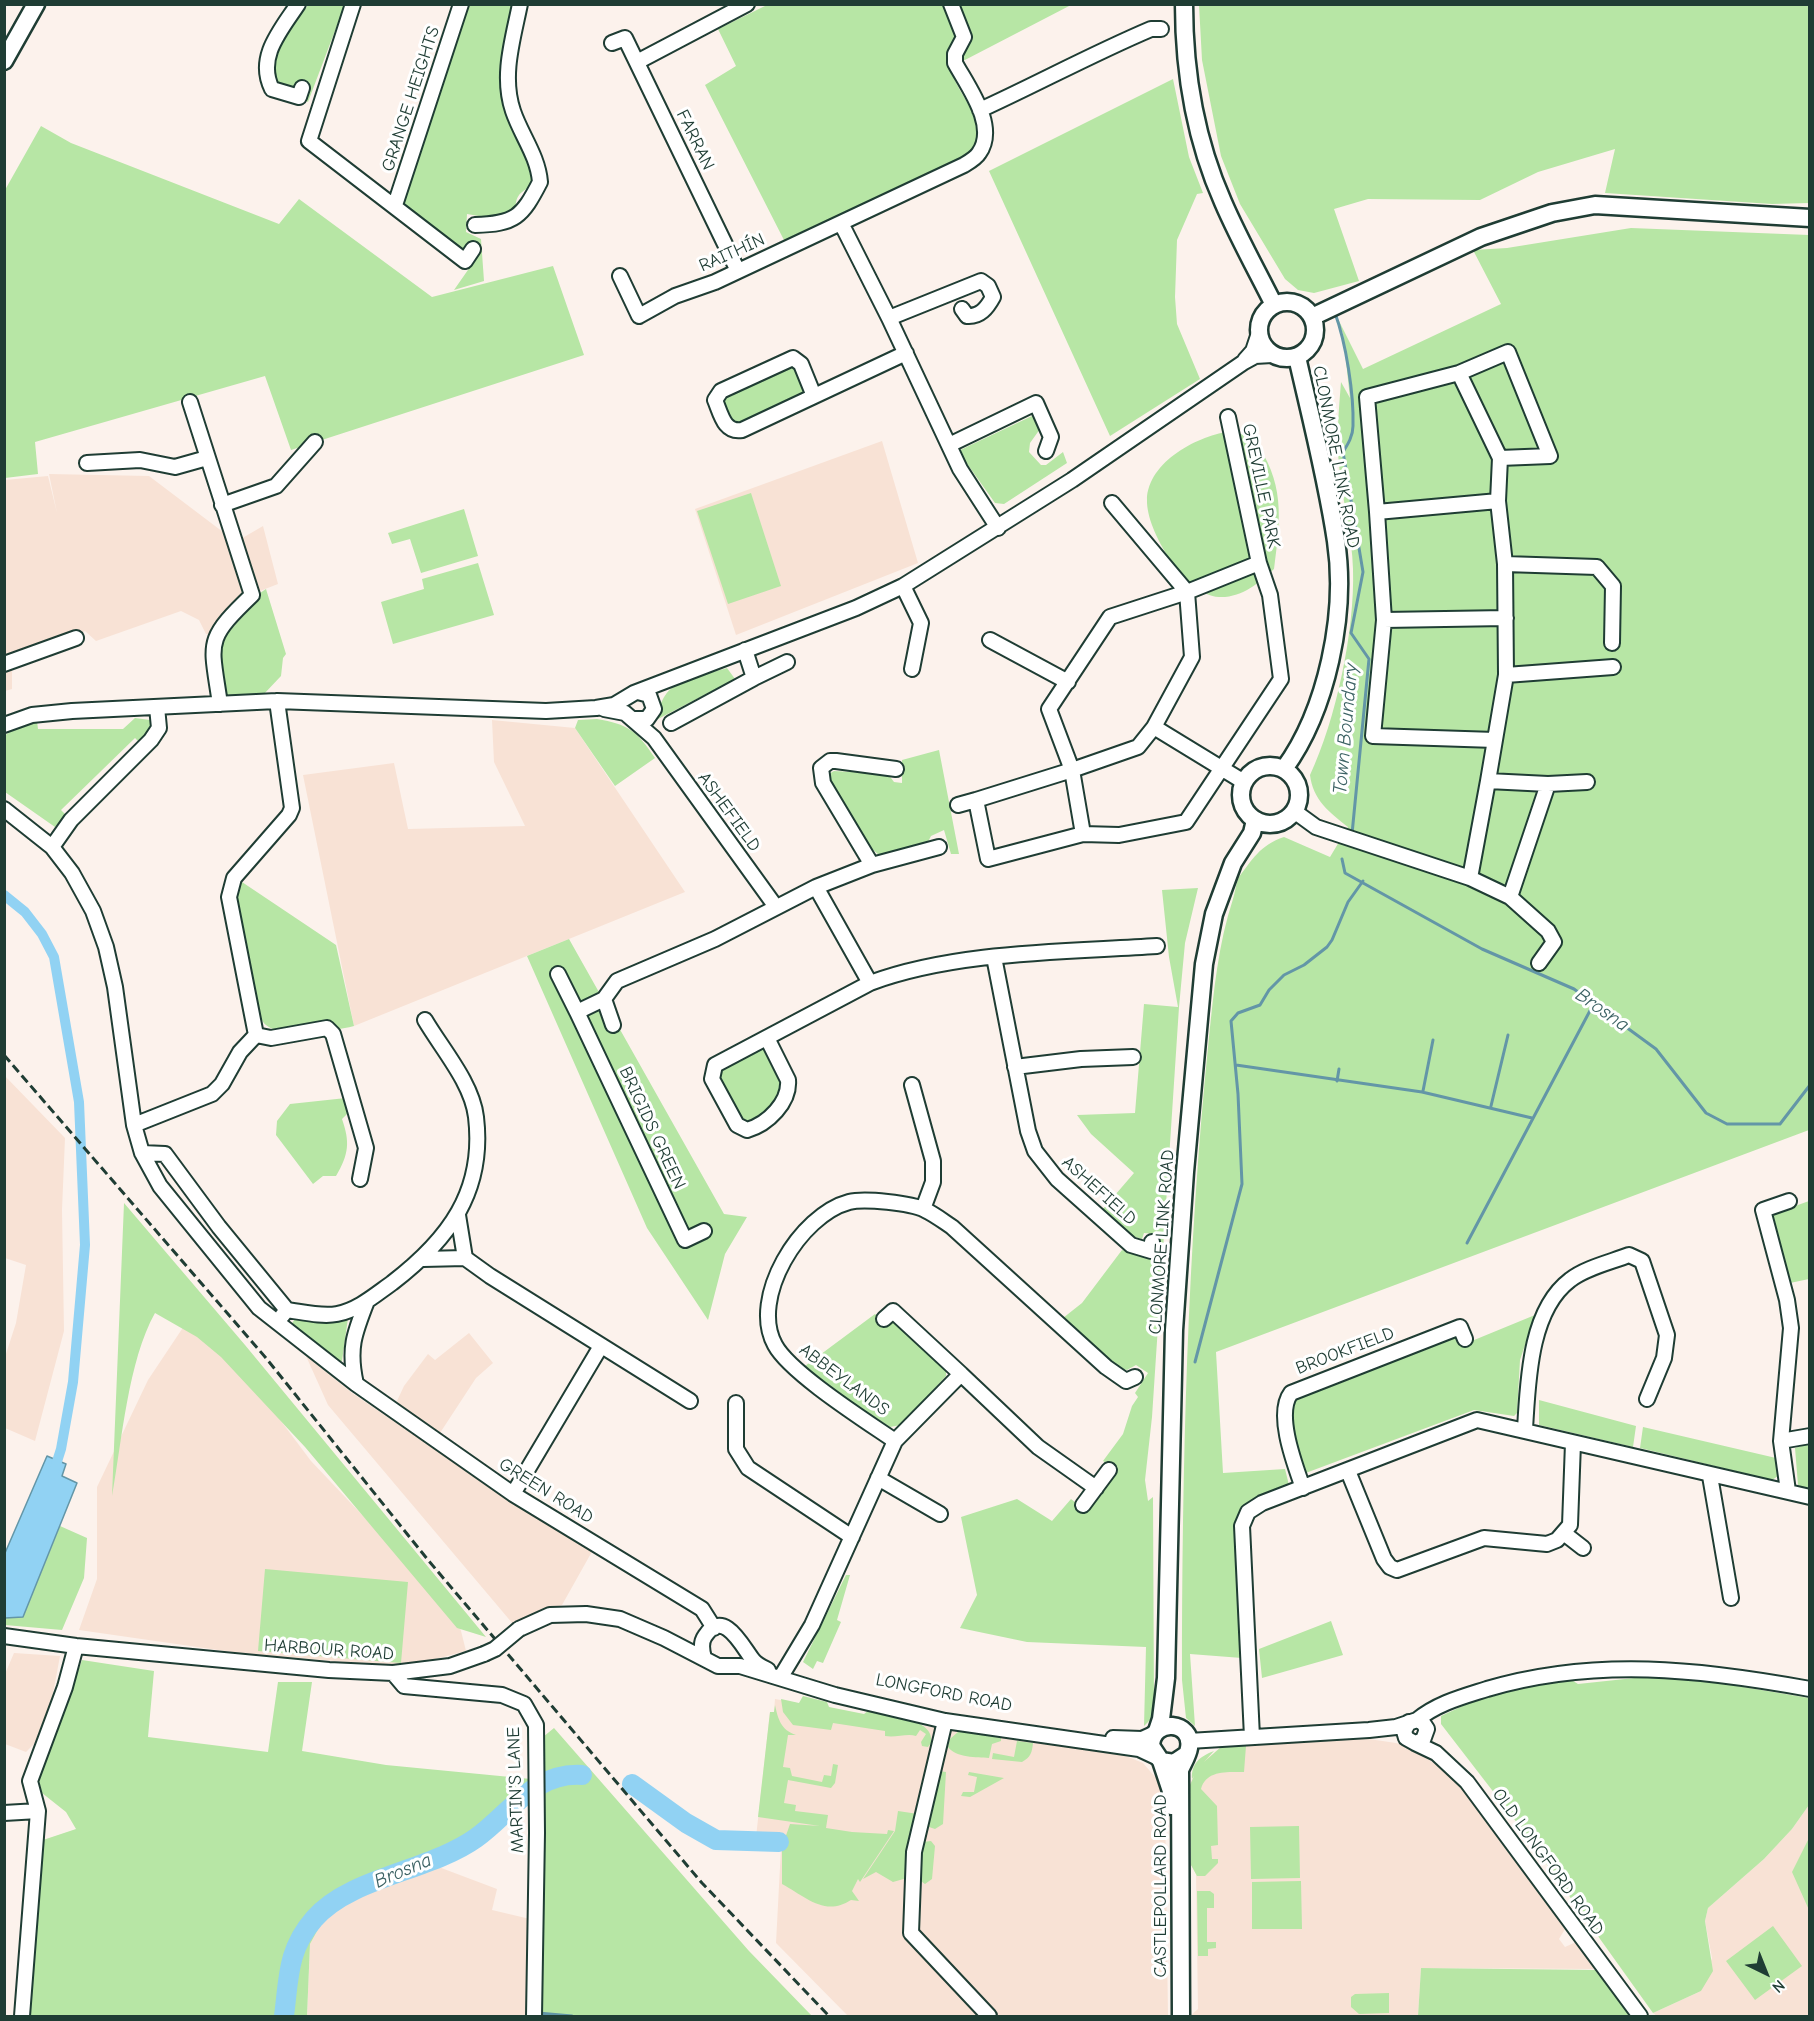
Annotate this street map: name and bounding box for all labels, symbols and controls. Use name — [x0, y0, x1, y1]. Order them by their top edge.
street label: GRANGE HEIGHTS — [377, 24, 445, 174]
street label: FARRAN — [671, 106, 719, 174]
street label: RAITHÍN — [696, 229, 768, 277]
street label: CLONMORE LINK ROAD — [1308, 364, 1364, 550]
street label: GREVILLE PARK — [1237, 422, 1285, 550]
water label: Town Boundary — [1328, 663, 1364, 795]
street label: ASHEFIELD — [693, 768, 765, 856]
water label: Brosna — [1571, 983, 1633, 1037]
street label: BRIGIDS GREEN — [614, 1063, 690, 1193]
street label: CLONMORE LINK ROAD — [1145, 1149, 1179, 1335]
street label: ASHEFIELD — [1057, 1152, 1141, 1230]
street label: BROOKFIELD — [1293, 1322, 1397, 1380]
street label: ABBEYLANDS — [795, 1339, 893, 1421]
street label: GREEN ROAD — [495, 1453, 597, 1529]
street label: HARBOUR ROAD — [263, 1635, 395, 1665]
street label: LONGFORD ROAD — [874, 1669, 1014, 1717]
street label: MARTIN'S LANE — [503, 1727, 529, 1853]
street label: OLD LONGFORD ROAD — [1487, 1784, 1609, 1940]
street label: CASTLEPOLLARD ROAD — [1150, 1795, 1172, 1977]
water label: Brosna — [371, 1848, 435, 1894]
north arrow — [1736, 1943, 1796, 2003]
text: N — [1768, 1976, 1788, 1996]

